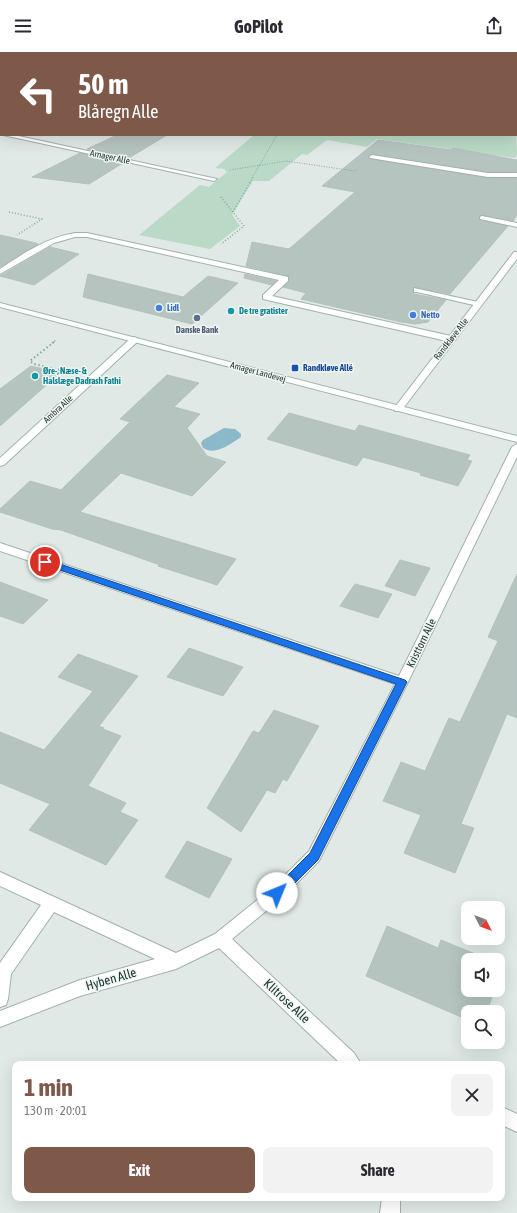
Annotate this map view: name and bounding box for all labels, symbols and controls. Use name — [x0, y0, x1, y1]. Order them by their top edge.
icon: menu — [12, 15, 34, 37]
icon: share — [483, 15, 505, 37]
text: GoPilot — [234, 16, 283, 37]
icon: left — [12, 68, 64, 120]
text: 50 m — [78, 68, 128, 100]
text: Blåregn Alle — [78, 101, 158, 122]
street label: Arnager Alle — [89, 148, 131, 166]
marker: Lidl — [154, 303, 164, 313]
place label: Lidl — [167, 303, 180, 313]
marker: De tre gratister — [226, 306, 236, 316]
place label: De tre gratister — [239, 306, 288, 316]
marker: Netto — [408, 310, 418, 320]
place label: Netto — [421, 310, 440, 320]
marker: Danske Bank — [192, 313, 202, 323]
street label: Randkløve Alle — [432, 316, 470, 362]
place label: Danske Bank — [176, 325, 219, 335]
street label: Amager Landevej — [229, 360, 287, 384]
marker: Randkløve Allé — [290, 363, 300, 373]
place label: Randkløve Allé — [303, 363, 353, 373]
place label: Øre-, Næse- & Halslæge Dadrash Fathi — [43, 366, 121, 386]
marker: Øre-, Næse- & Halslæge Dadrash Fathi — [30, 371, 40, 381]
street label: Ambra Alle — [41, 393, 75, 425]
pin — [28, 545, 62, 579]
icon: arrive — [34, 551, 56, 573]
street label: Kristtorn Alle — [404, 617, 438, 669]
position arrow — [256, 872, 298, 914]
north arrow — [461, 901, 505, 945]
map controls — [461, 901, 505, 1049]
button: sound — [461, 953, 505, 997]
street label: Hyben Alle — [84, 965, 138, 993]
street label: Klitrose Alle — [261, 976, 313, 1026]
button: search — [461, 1005, 505, 1049]
text: 1 min — [24, 1074, 73, 1101]
button: close — [451, 1074, 493, 1116]
text: 130 m · 20:01 — [24, 1103, 87, 1118]
button: Exit — [24, 1147, 255, 1193]
button: Share — [263, 1147, 493, 1193]

